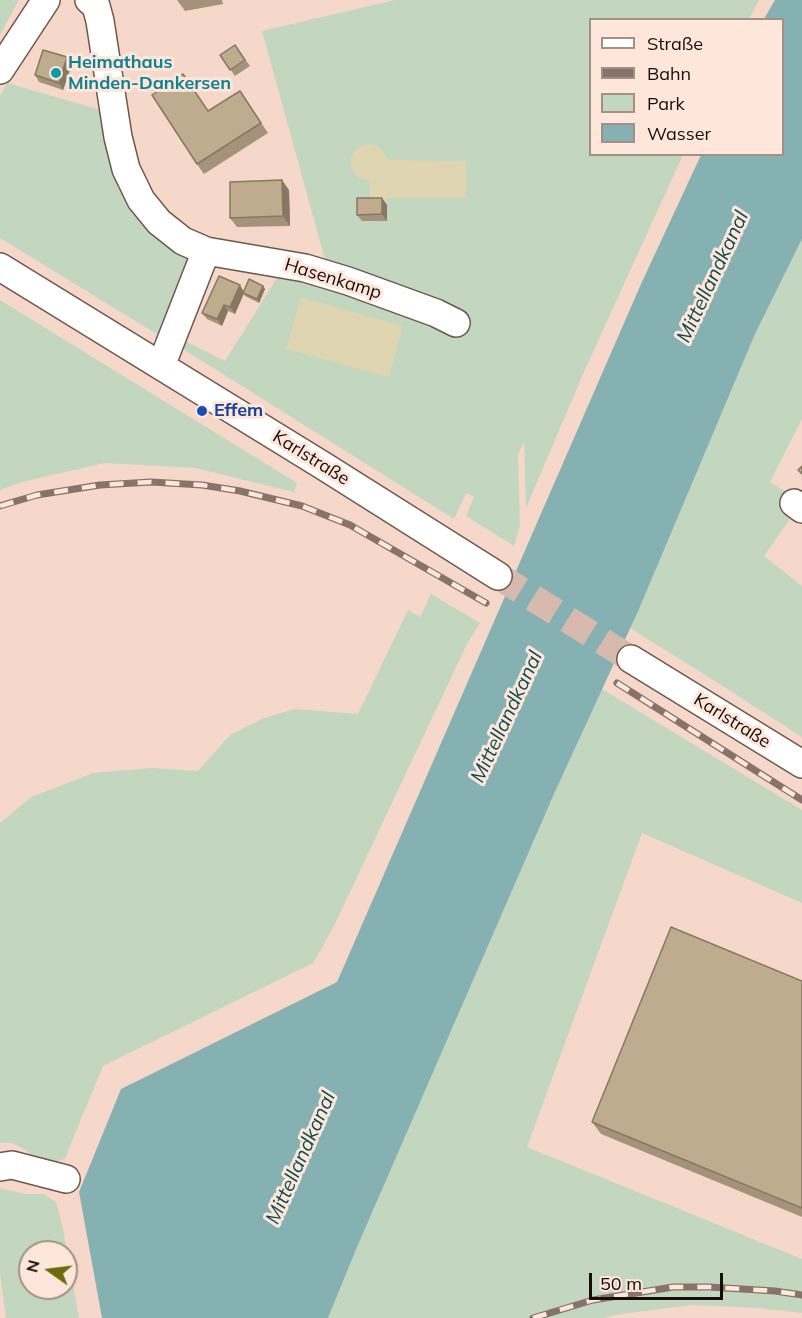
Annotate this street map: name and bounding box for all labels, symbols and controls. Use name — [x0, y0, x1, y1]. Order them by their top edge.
legend — [589, 18, 784, 156]
text: Straße — [647, 32, 703, 55]
place label: Heimathaus Minden-Dankersen — [68, 52, 231, 94]
text: Bahn — [647, 62, 691, 85]
marker: Heimathaus Minden-Dankersen — [49, 66, 63, 80]
text: Park — [647, 92, 685, 115]
text: Wasser — [647, 122, 711, 145]
water label: Mittellandkanal — [672, 207, 754, 347]
street label: Hasenkamp — [282, 254, 384, 304]
place label: Effem — [214, 400, 263, 422]
marker: Effem — [195, 404, 209, 418]
street label: Karlstraße — [269, 426, 353, 490]
water label: Mittellandkanal — [466, 647, 548, 787]
street label: Karlstraße — [690, 689, 774, 753]
water label: Mittellandkanal — [261, 1088, 341, 1228]
north arrow — [18, 1240, 78, 1300]
text: N — [21, 1258, 44, 1274]
scale bar — [592, 1261, 726, 1299]
text: 50 m — [600, 1272, 642, 1295]

